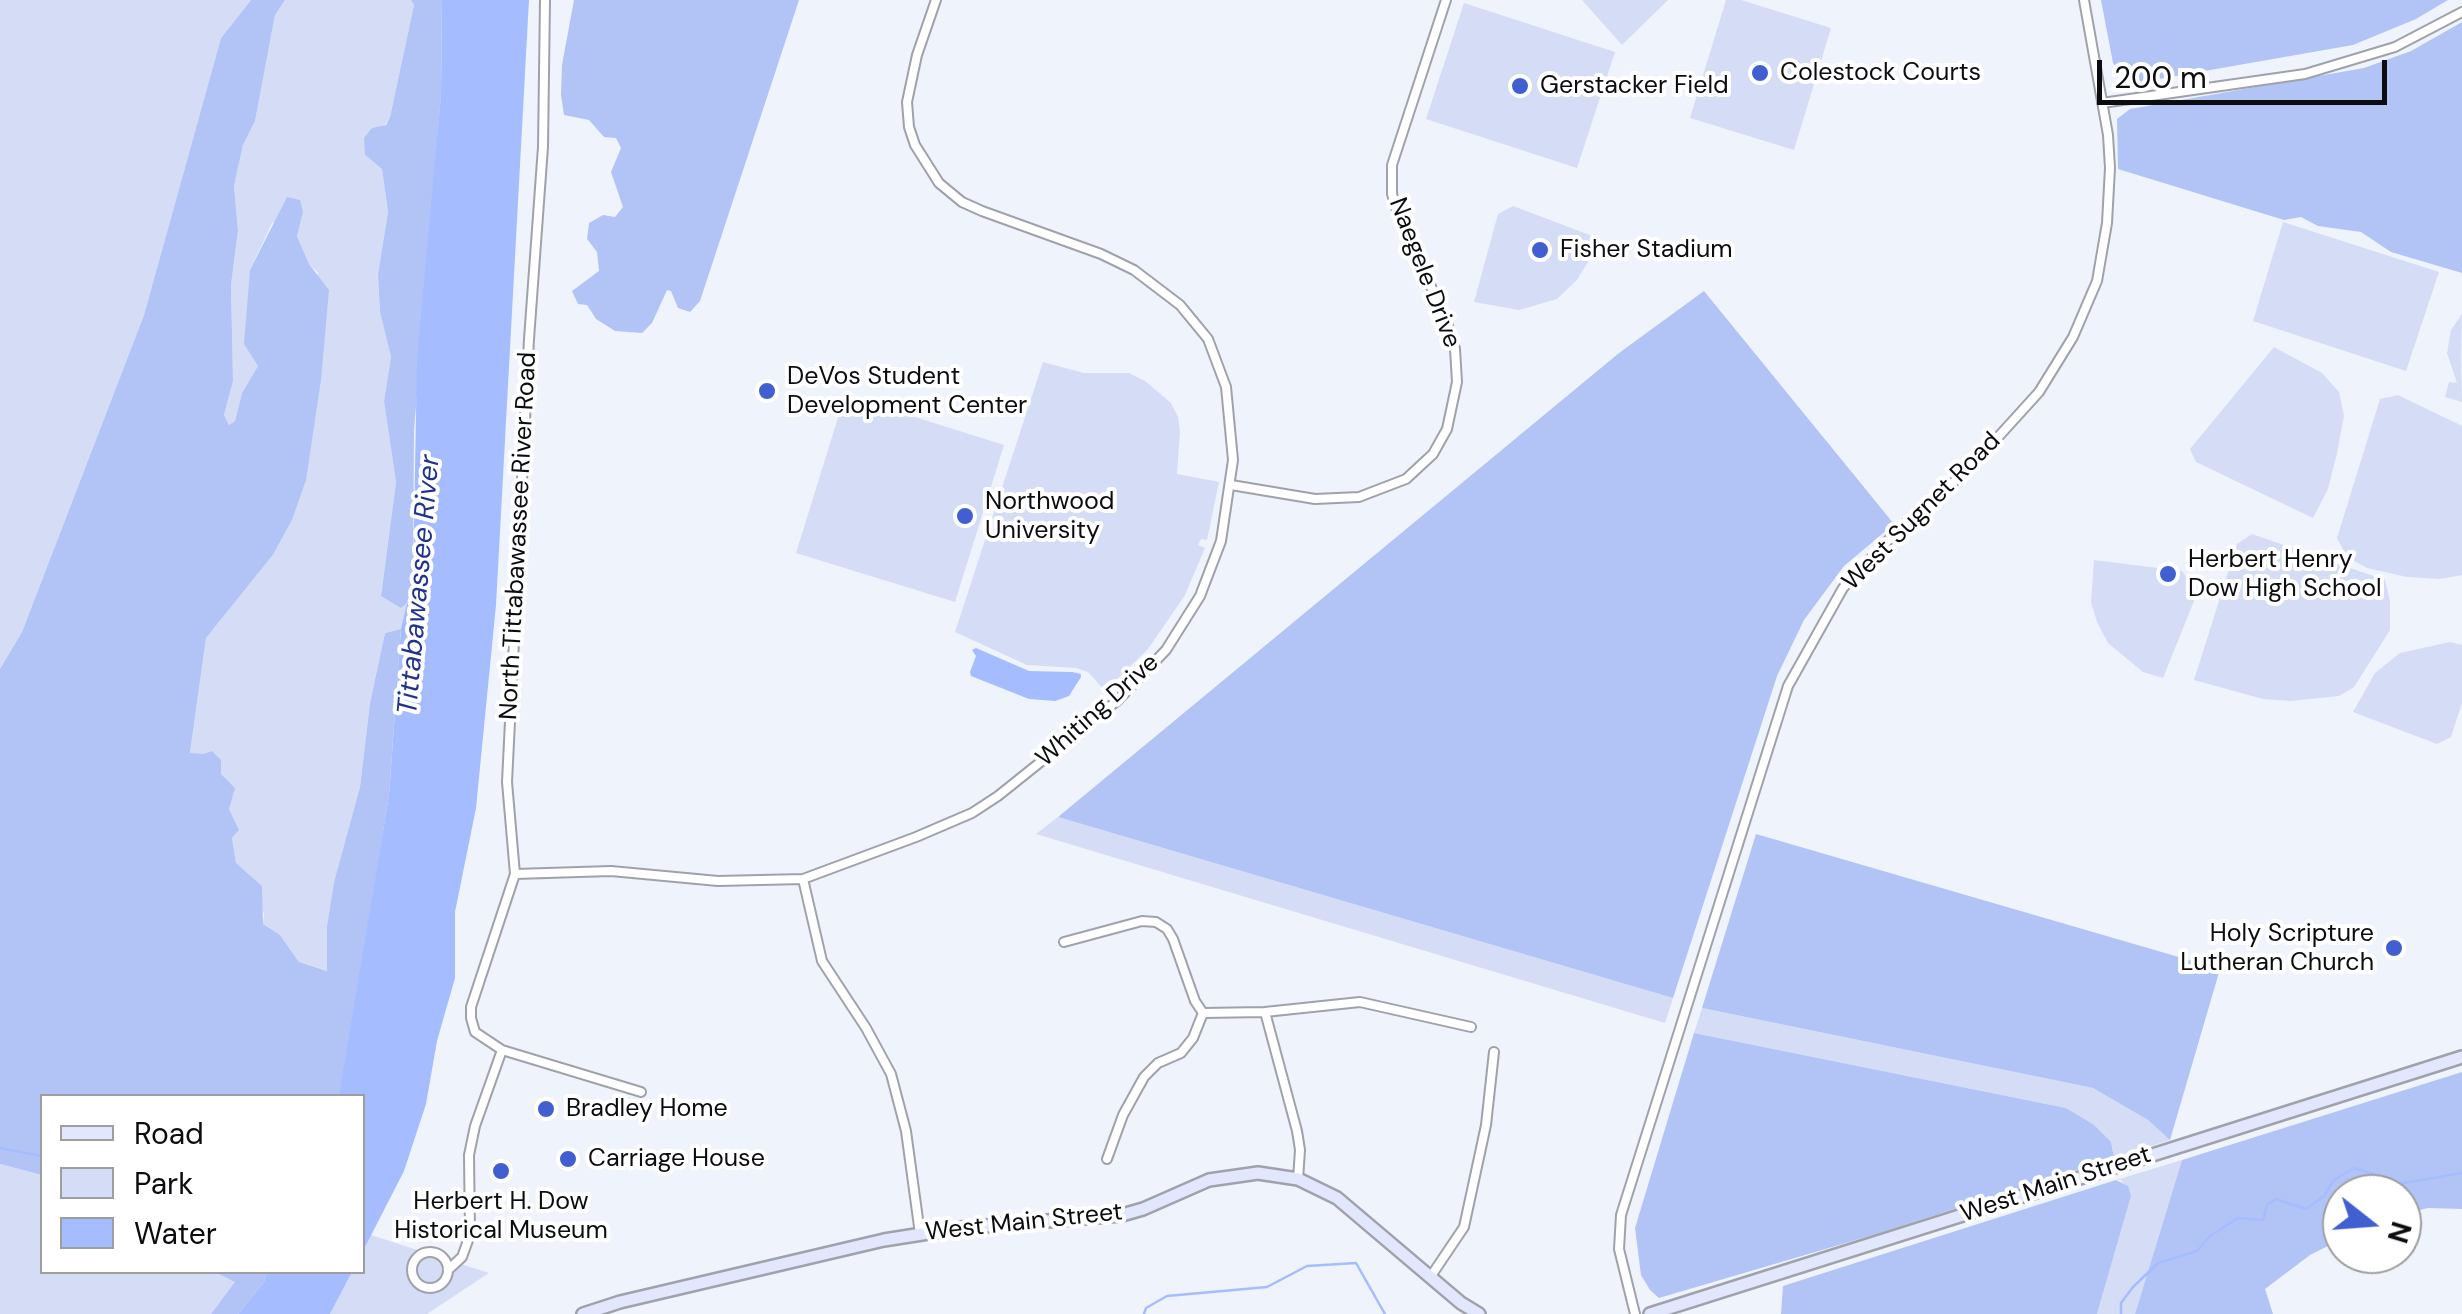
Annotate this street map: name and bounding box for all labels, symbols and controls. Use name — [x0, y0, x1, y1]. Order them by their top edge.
scale bar — [2102, 40, 2392, 102]
place label: Colestock Courts — [1780, 58, 1981, 88]
text: 200 m — [2114, 58, 2207, 97]
marker: Colestock Courts — [1749, 62, 1771, 84]
place label: Gerstacker Field — [1540, 71, 1729, 101]
marker: Gerstacker Field — [1509, 75, 1531, 97]
street label: Naegele Drive — [1382, 194, 1466, 352]
place label: Fisher Stadium — [1560, 235, 1733, 265]
marker: Fisher Stadium — [1529, 239, 1551, 261]
street label: North Tittabawassee River Road — [494, 351, 544, 721]
place label: DeVos Student Development Center — [787, 362, 1027, 421]
marker: DeVos Student Development Center — [756, 380, 778, 402]
street label: West Sugnet Road — [1837, 427, 2007, 597]
water label: Tittabawassee River — [392, 454, 448, 716]
place label: Northwood University — [985, 487, 1114, 546]
marker: Northwood University — [954, 505, 976, 527]
place label: Herbert Henry Dow High School — [2188, 545, 2382, 604]
marker: Herbert Henry Dow High School — [2157, 563, 2179, 585]
street label: Whiting Drive — [1031, 648, 1165, 774]
place label: Holy Scripture Lutheran Church — [2180, 919, 2374, 978]
marker: Holy Scripture Lutheran Church — [2383, 937, 2405, 959]
legend — [40, 1094, 365, 1274]
place label: Bradley Home — [566, 1094, 728, 1124]
marker: Bradley Home — [535, 1098, 557, 1120]
text: Road — [134, 1114, 204, 1153]
street label: West Main Street — [1957, 1140, 2155, 1230]
place label: Carriage House — [588, 1144, 765, 1174]
marker: Carriage House — [557, 1148, 579, 1170]
marker: Herbert H. Dow Historical Museum — [490, 1160, 512, 1182]
text: Park — [134, 1164, 193, 1203]
north arrow — [2322, 1174, 2422, 1274]
place label: Herbert H. Dow Historical Museum — [394, 1187, 608, 1246]
street label: West Main Street — [924, 1198, 1124, 1248]
text: Water — [134, 1214, 217, 1253]
text: N — [2379, 1217, 2420, 1247]

